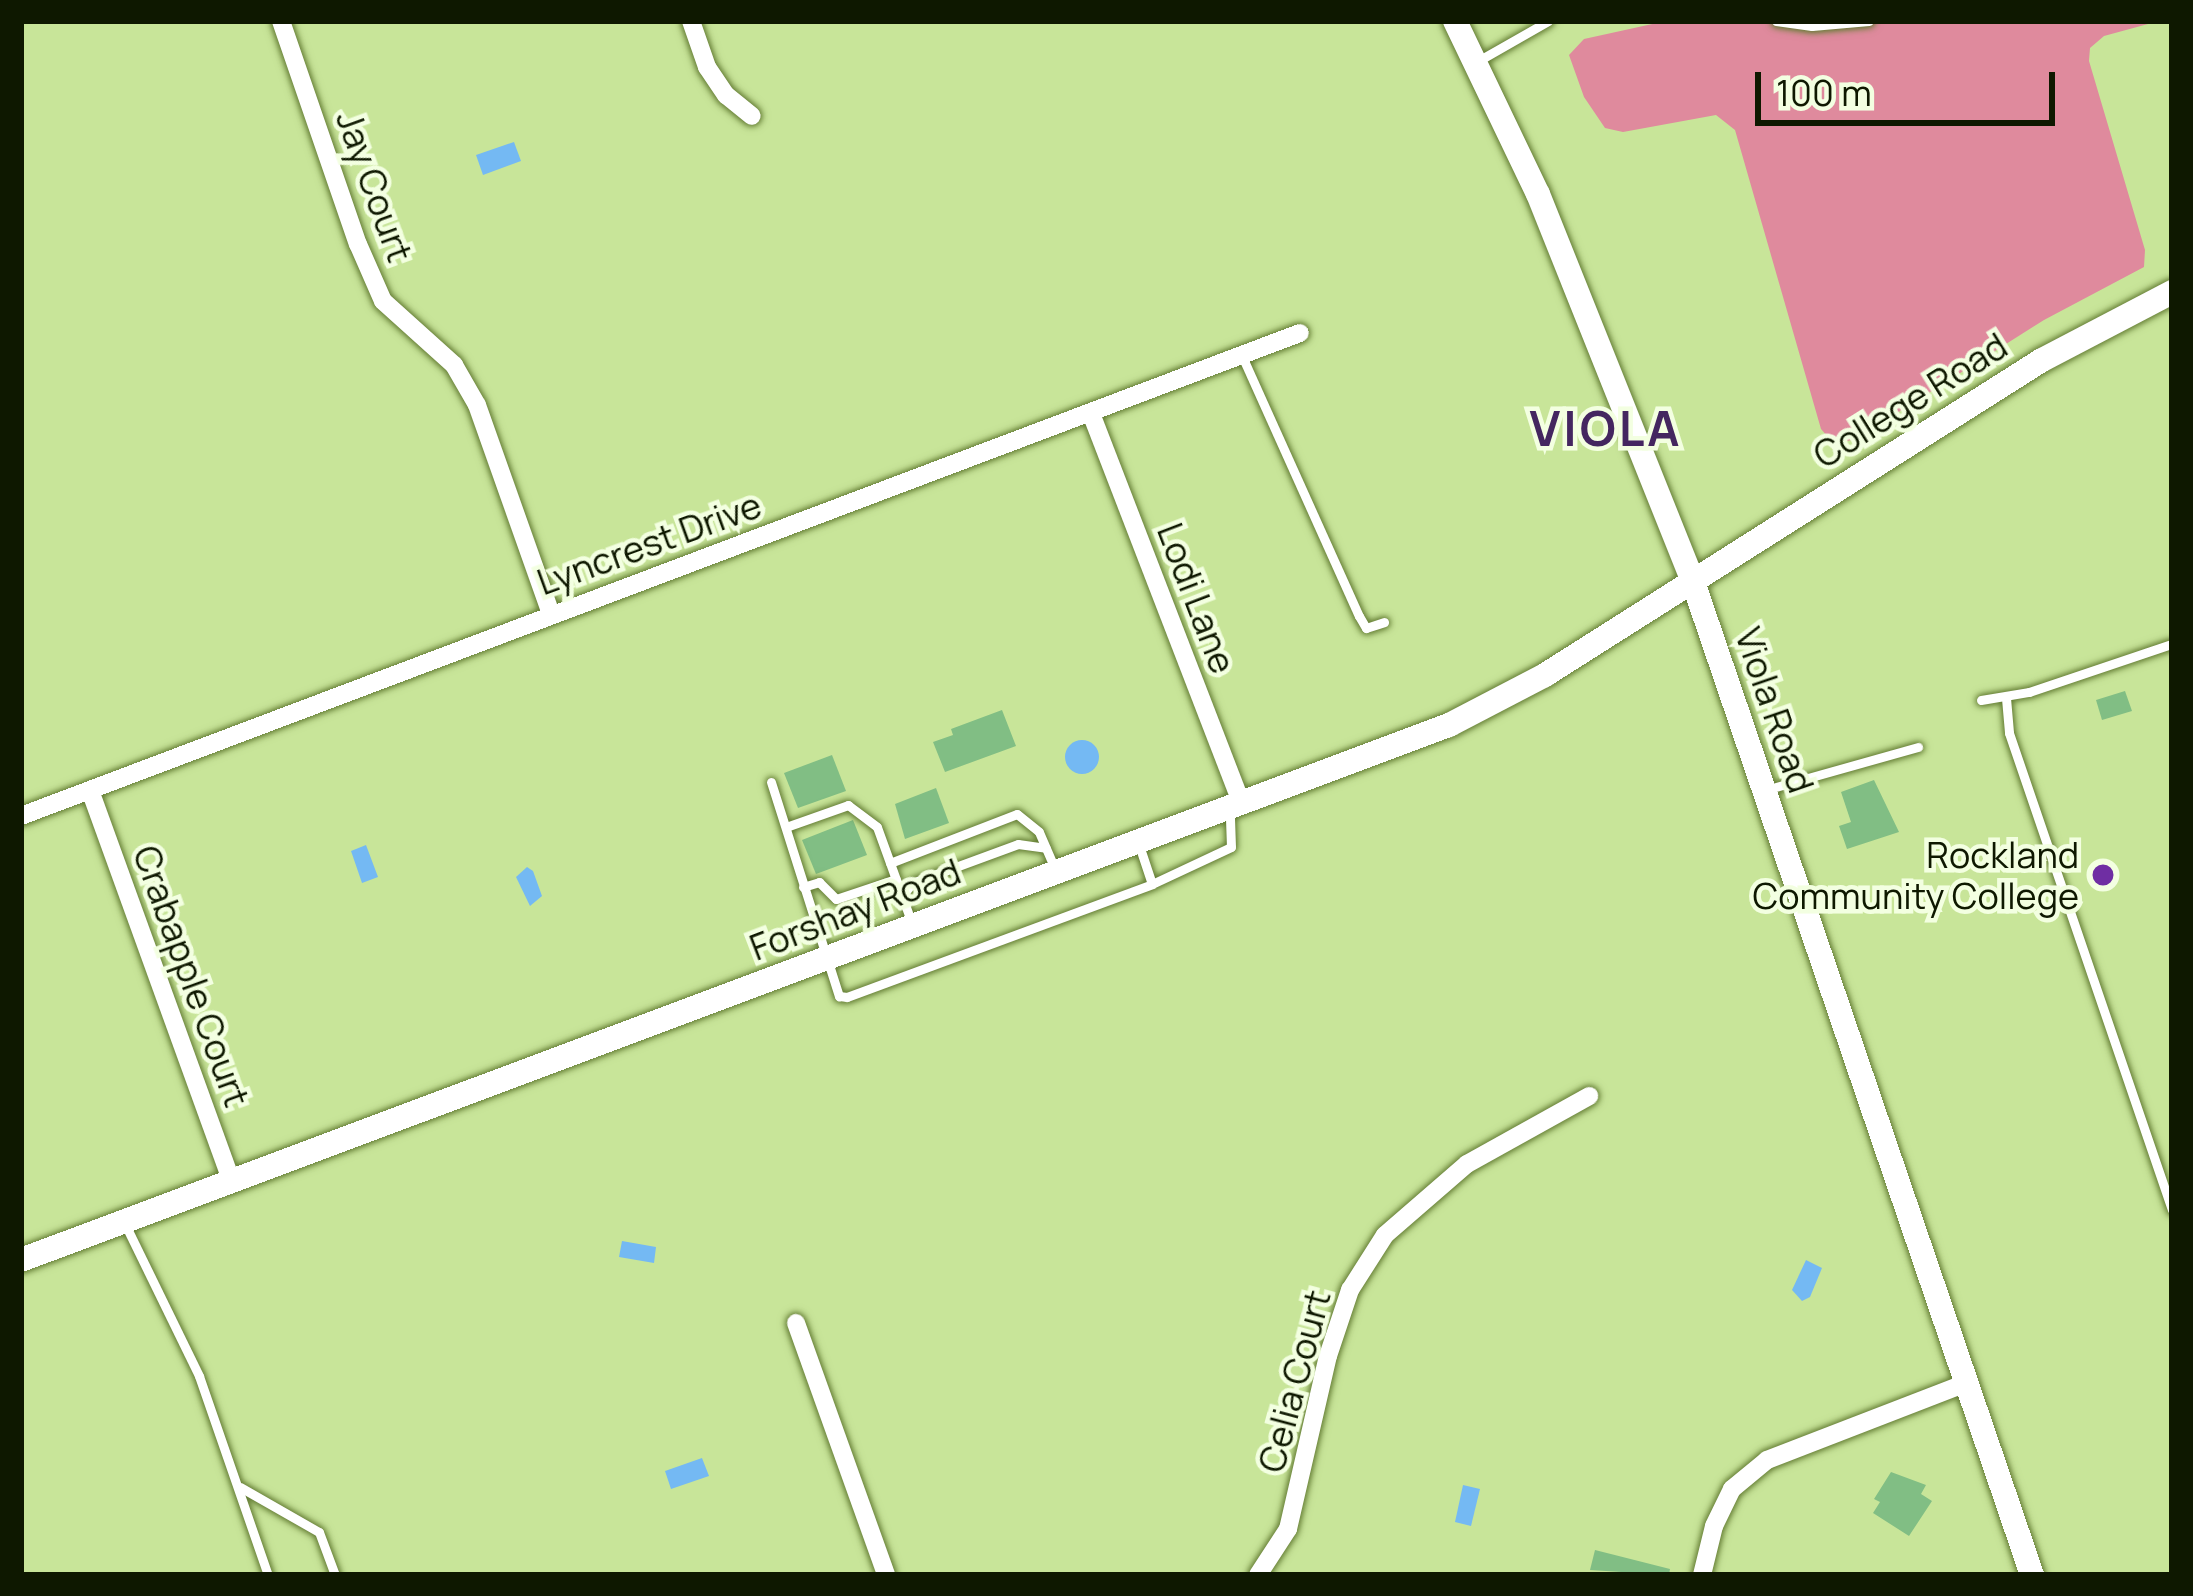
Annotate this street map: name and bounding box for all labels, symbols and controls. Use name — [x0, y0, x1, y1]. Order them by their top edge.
scale bar — [1761, 48, 2061, 122]
text: 100 m — [1776, 68, 1872, 117]
street label: Jay Court — [328, 105, 422, 267]
street label: College Road — [1805, 323, 2015, 477]
district label: VIOLA — [1530, 399, 1682, 457]
street label: Lyncrest Drive — [531, 482, 767, 604]
street label: Lodi Lane — [1149, 517, 1245, 679]
street label: Viola Road — [1727, 622, 1823, 798]
place label: Rockland Community College — [1752, 832, 2079, 917]
street label: Crabapple Court — [125, 840, 259, 1112]
street label: Forshay Road — [744, 849, 966, 969]
marker: Rockland Community College — [2090, 862, 2116, 888]
street label: Celia Court — [1249, 1285, 1339, 1477]

